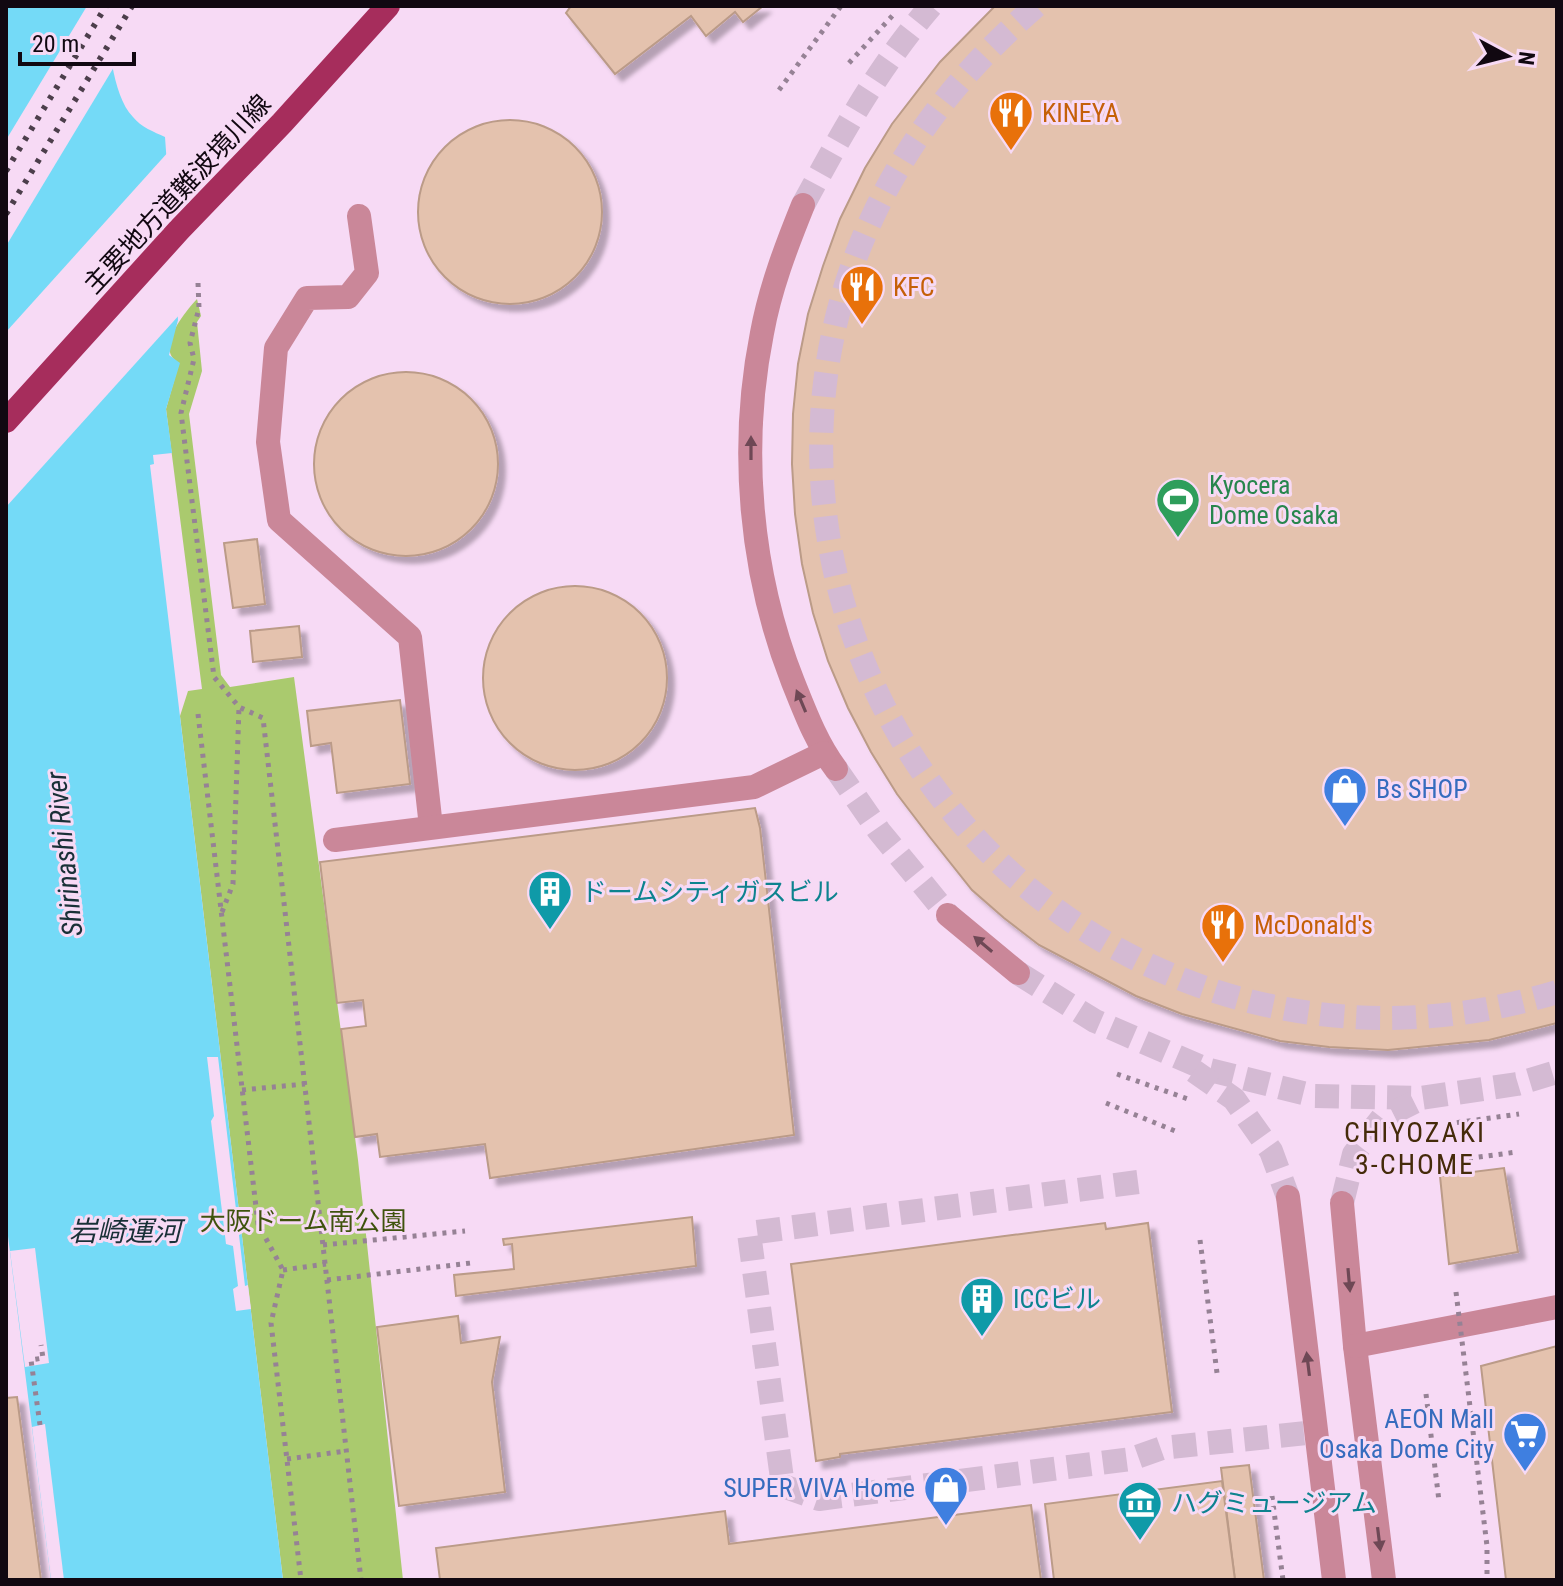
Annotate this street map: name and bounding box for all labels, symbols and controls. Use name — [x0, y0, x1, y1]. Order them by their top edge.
scale bar — [20, 16, 134, 66]
north arrow — [1467, 16, 1547, 96]
text: 20 m — [32, 30, 79, 58]
text: N — [1513, 50, 1540, 67]
street label: 主要地方道難波境川線 — [77, 89, 277, 299]
restaurant icon: KINEYA — [987, 89, 1035, 152]
place label: KINEYA — [1042, 98, 1119, 128]
restaurant icon: KFC — [838, 263, 886, 326]
place label: KFC — [893, 272, 934, 302]
one-way arrow — [745, 435, 757, 460]
place label: Kyocera Dome Osaka — [1209, 470, 1339, 530]
sports icon: Kyocera Dome Osaka — [1154, 476, 1202, 539]
one-way arrow — [794, 689, 807, 713]
shop icon: Bs SHOP — [1321, 765, 1369, 828]
water label: Shirinashi River — [39, 769, 90, 938]
place label: Bs SHOP — [1376, 774, 1468, 804]
building icon: ドームシティガスビル — [526, 868, 574, 931]
place label: ドームシティガスビル — [581, 877, 839, 907]
restaurant icon: McDonald's — [1199, 901, 1247, 964]
place label: McDonald's — [1254, 910, 1373, 940]
one-way arrow — [973, 936, 993, 953]
district label: CHIYOZAKI 3-CHOME — [1344, 1116, 1486, 1181]
park label: 大阪ドーム南公園 — [199, 1206, 407, 1236]
water label: 岩崎運河 — [69, 1215, 186, 1248]
one-way arrow — [1343, 1268, 1356, 1293]
building icon: ICCビル — [958, 1275, 1006, 1338]
place label: ICCビル — [1013, 1284, 1101, 1314]
one-way arrow — [1301, 1351, 1314, 1376]
place label: AEON Mall Osaka Dome City — [1319, 1404, 1494, 1464]
supermarket icon: AEON Mall Osaka Dome City — [1501, 1410, 1549, 1473]
shop icon: SUPER VIVA Home — [922, 1464, 970, 1527]
place label: SUPER VIVA Home — [723, 1473, 915, 1503]
museum icon: ハグミュージアム — [1116, 1479, 1164, 1542]
place label: ハグミュージアム — [1171, 1488, 1377, 1518]
one-way arrow — [1372, 1526, 1385, 1551]

